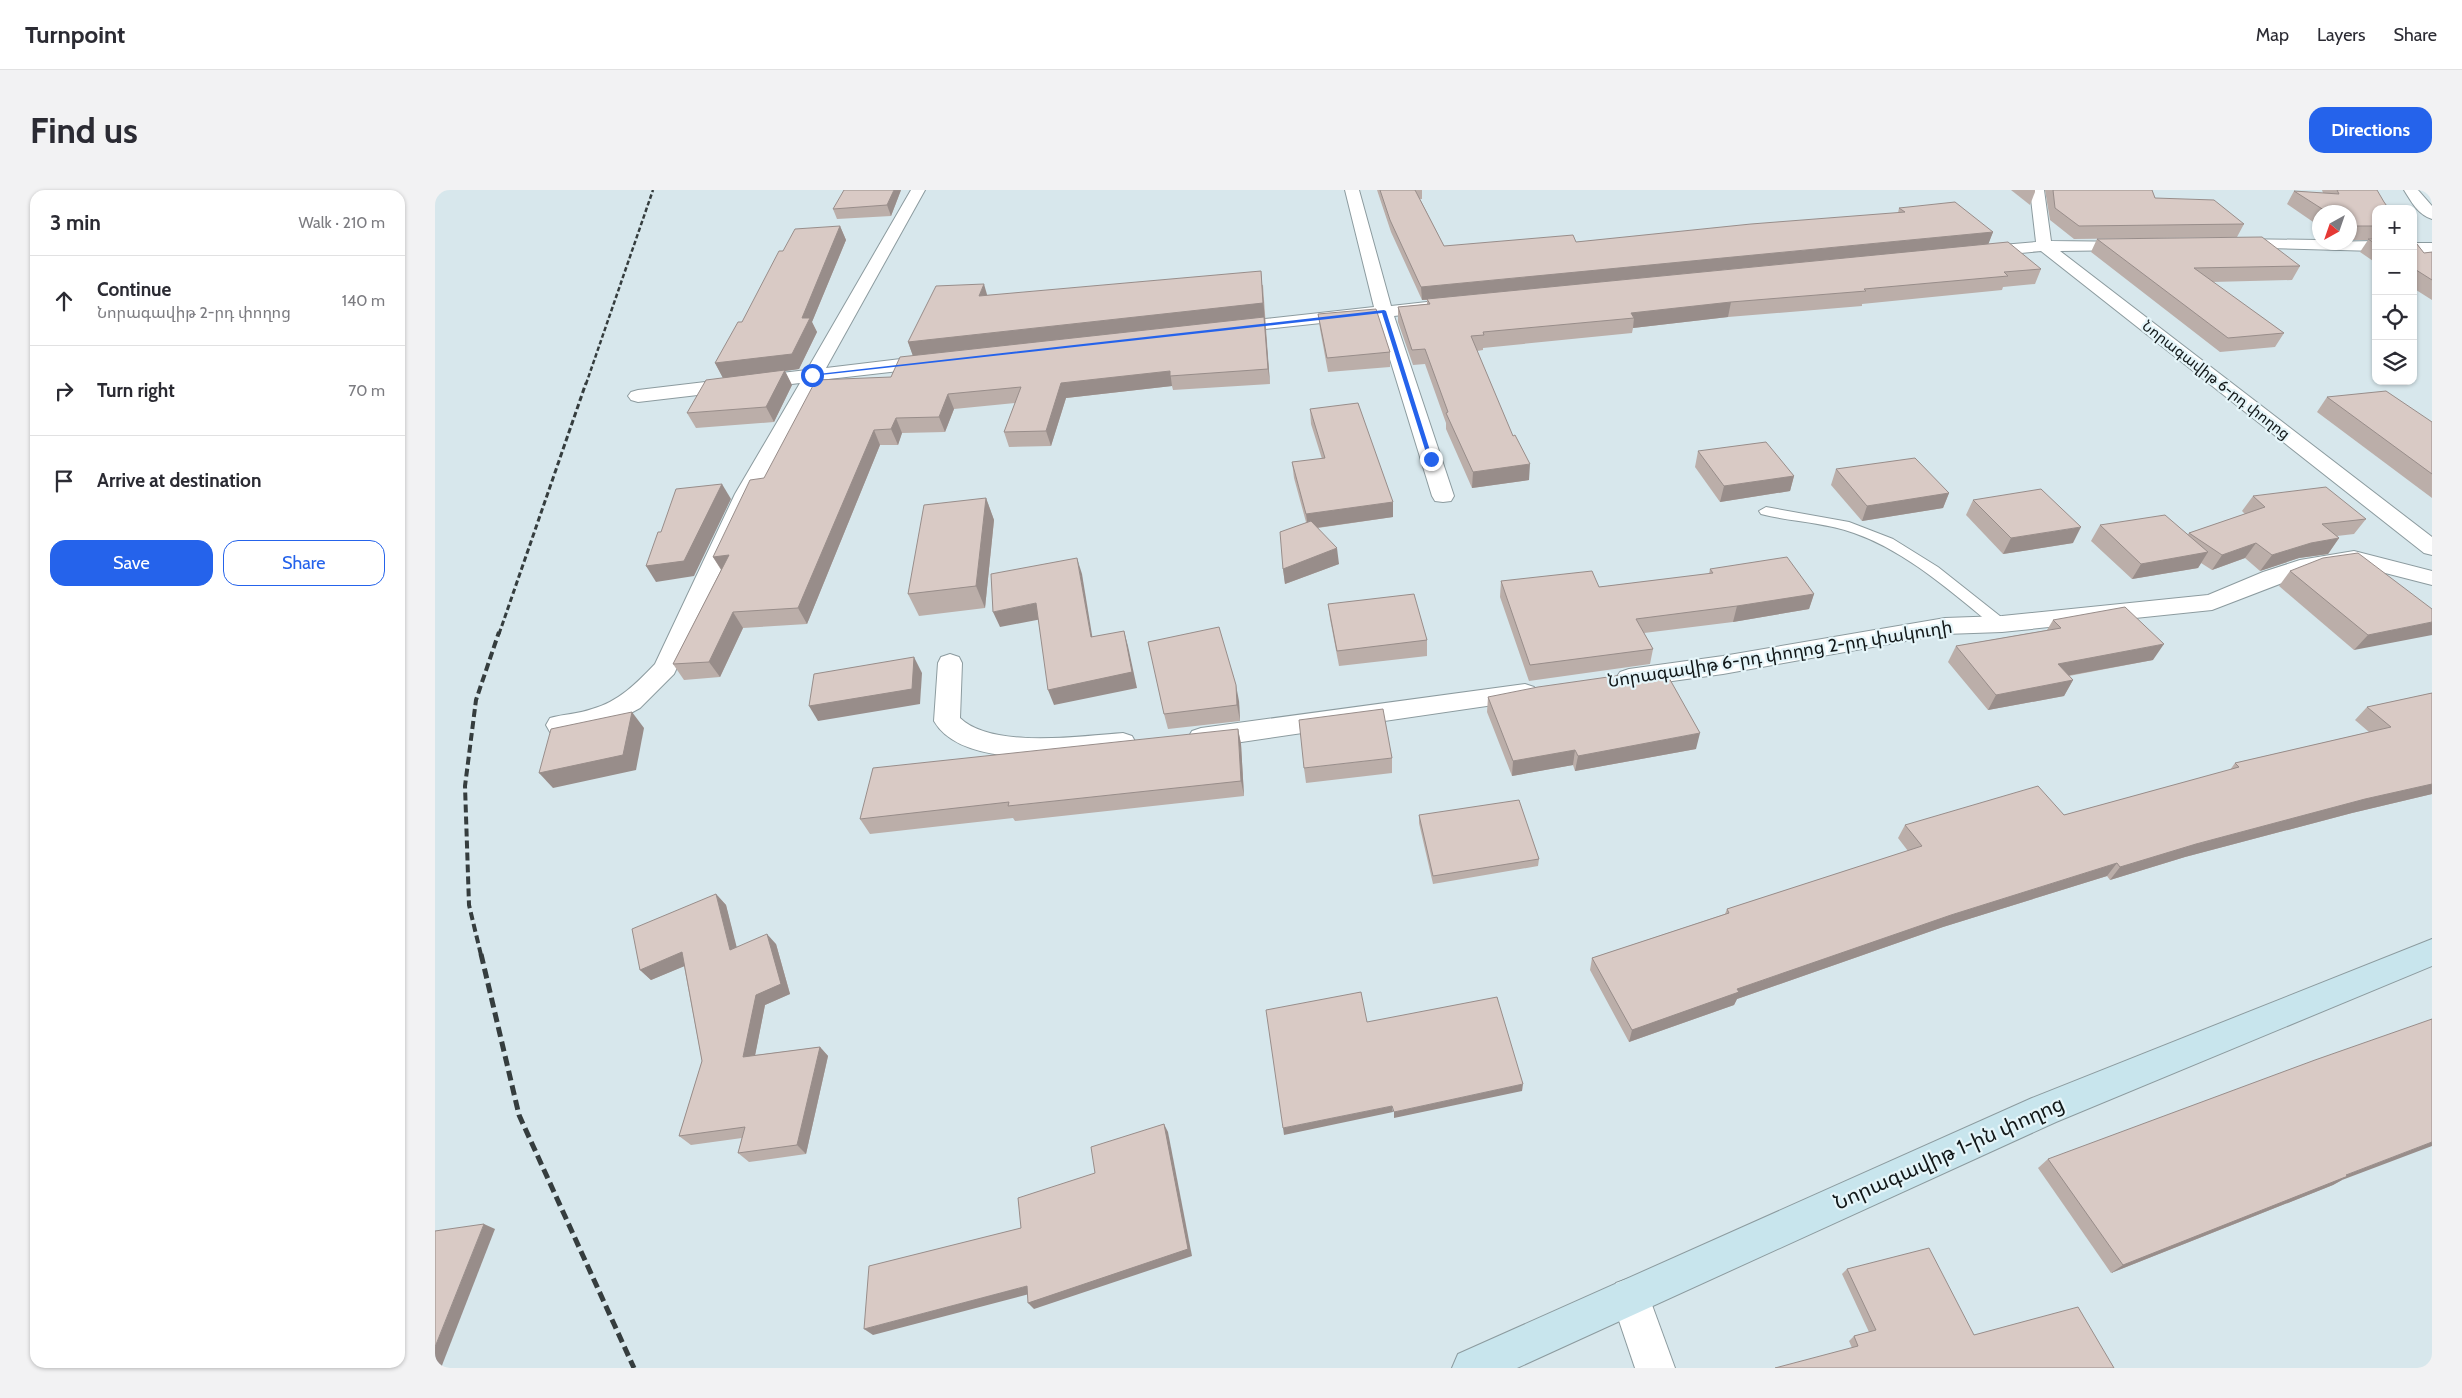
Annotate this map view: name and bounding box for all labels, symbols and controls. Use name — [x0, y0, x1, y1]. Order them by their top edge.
text: Turnpoint — [25, 20, 125, 49]
text: Map — [2256, 24, 2289, 46]
text: Layers — [2317, 24, 2366, 46]
text: Share — [2394, 24, 2437, 46]
button: Directions — [2309, 107, 2432, 153]
text: Find us — [30, 109, 138, 152]
north arrow — [2312, 205, 2357, 250]
map controls — [2372, 205, 2417, 385]
button: + — [2372, 205, 2417, 250]
text: 3 min — [50, 210, 101, 235]
text: Walk · 210 m — [298, 213, 385, 232]
button: − — [2372, 250, 2417, 295]
text: Continue — [97, 278, 171, 301]
icon: ahead — [50, 287, 78, 315]
text: 140 m — [342, 291, 385, 310]
button: locate — [2372, 295, 2417, 340]
text: Նորագավիթ 2-րդ փողոց — [97, 303, 291, 322]
street label: Նորագավիթ 6-րդ փողոց — [2139, 317, 2293, 443]
button: layers — [2372, 340, 2417, 385]
route start — [801, 364, 824, 387]
icon: right — [50, 377, 78, 405]
text: Turn right — [97, 379, 175, 402]
text: 70 m — [348, 381, 385, 400]
route end — [1420, 448, 1443, 471]
icon: arrive — [50, 467, 78, 495]
text: Arrive at destination — [97, 469, 261, 492]
button: Save — [50, 540, 213, 586]
button: Share — [223, 540, 385, 586]
street label: Նորագավիթ 6-րդ փողոց 2-րդ փակուղի — [1606, 616, 1954, 692]
street label: Նորագավիթ 1-ին փողոց — [1830, 1090, 2068, 1215]

